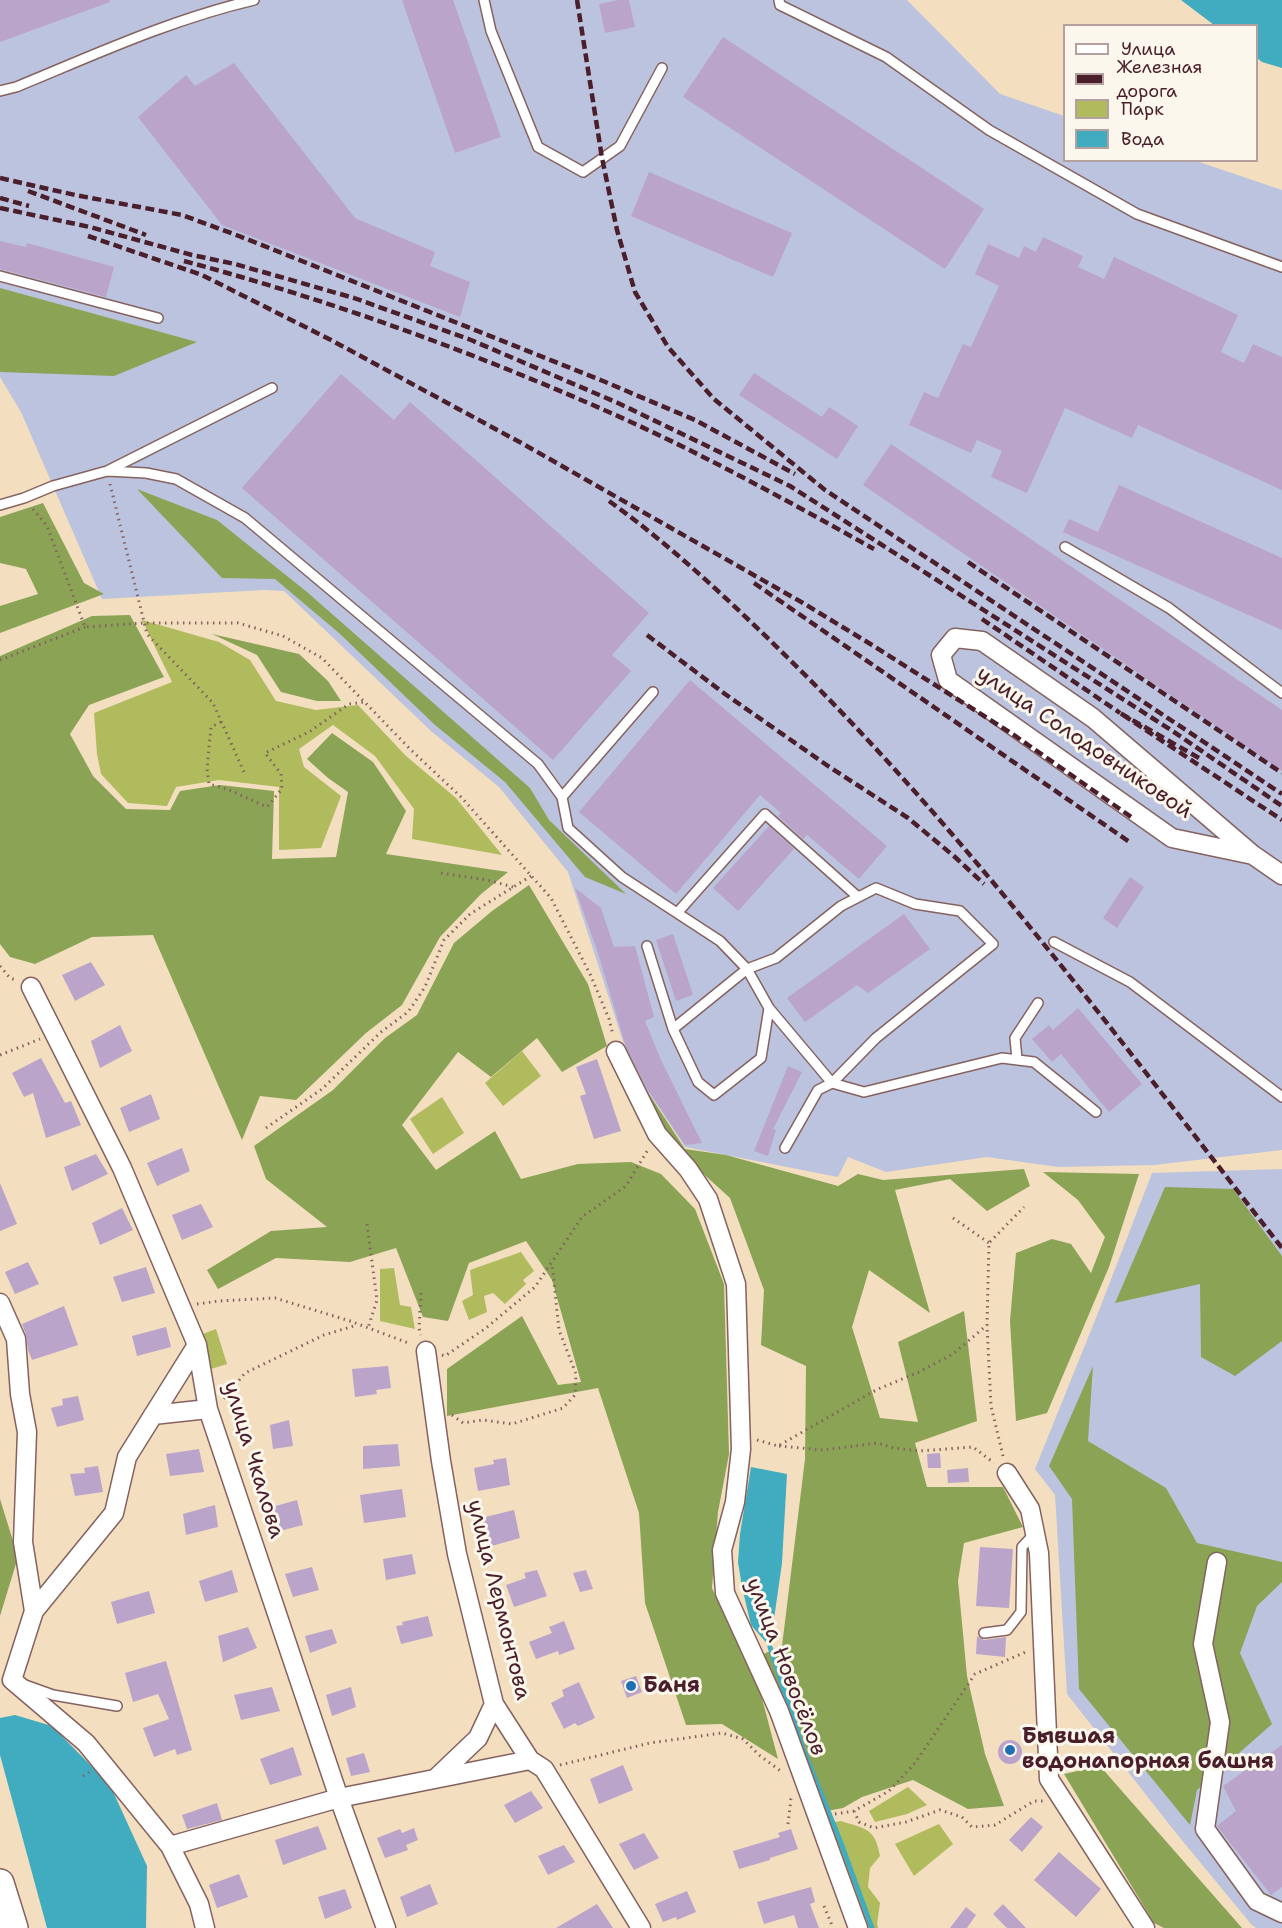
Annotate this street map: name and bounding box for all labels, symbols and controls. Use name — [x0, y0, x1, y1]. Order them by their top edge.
legend — [1063, 24, 1258, 162]
text: Улица — [1121, 37, 1175, 61]
text: Железная дорога — [1116, 55, 1202, 103]
text: Парк — [1121, 97, 1164, 121]
text: Вода — [1121, 127, 1164, 151]
street label: улица Солодовниковой — [971, 661, 1197, 825]
street label: улица Чкалова — [217, 1378, 289, 1542]
street label: улица Лермонтова — [460, 1497, 536, 1703]
street label: улица Новосёлов — [739, 1574, 831, 1760]
place label: Баня — [643, 1673, 700, 1699]
marker: Баня — [624, 1679, 638, 1693]
place label: Бывшая водонапорная башня — [1022, 1724, 1274, 1776]
marker: Бывшая водонапорная башня — [1003, 1743, 1017, 1757]

